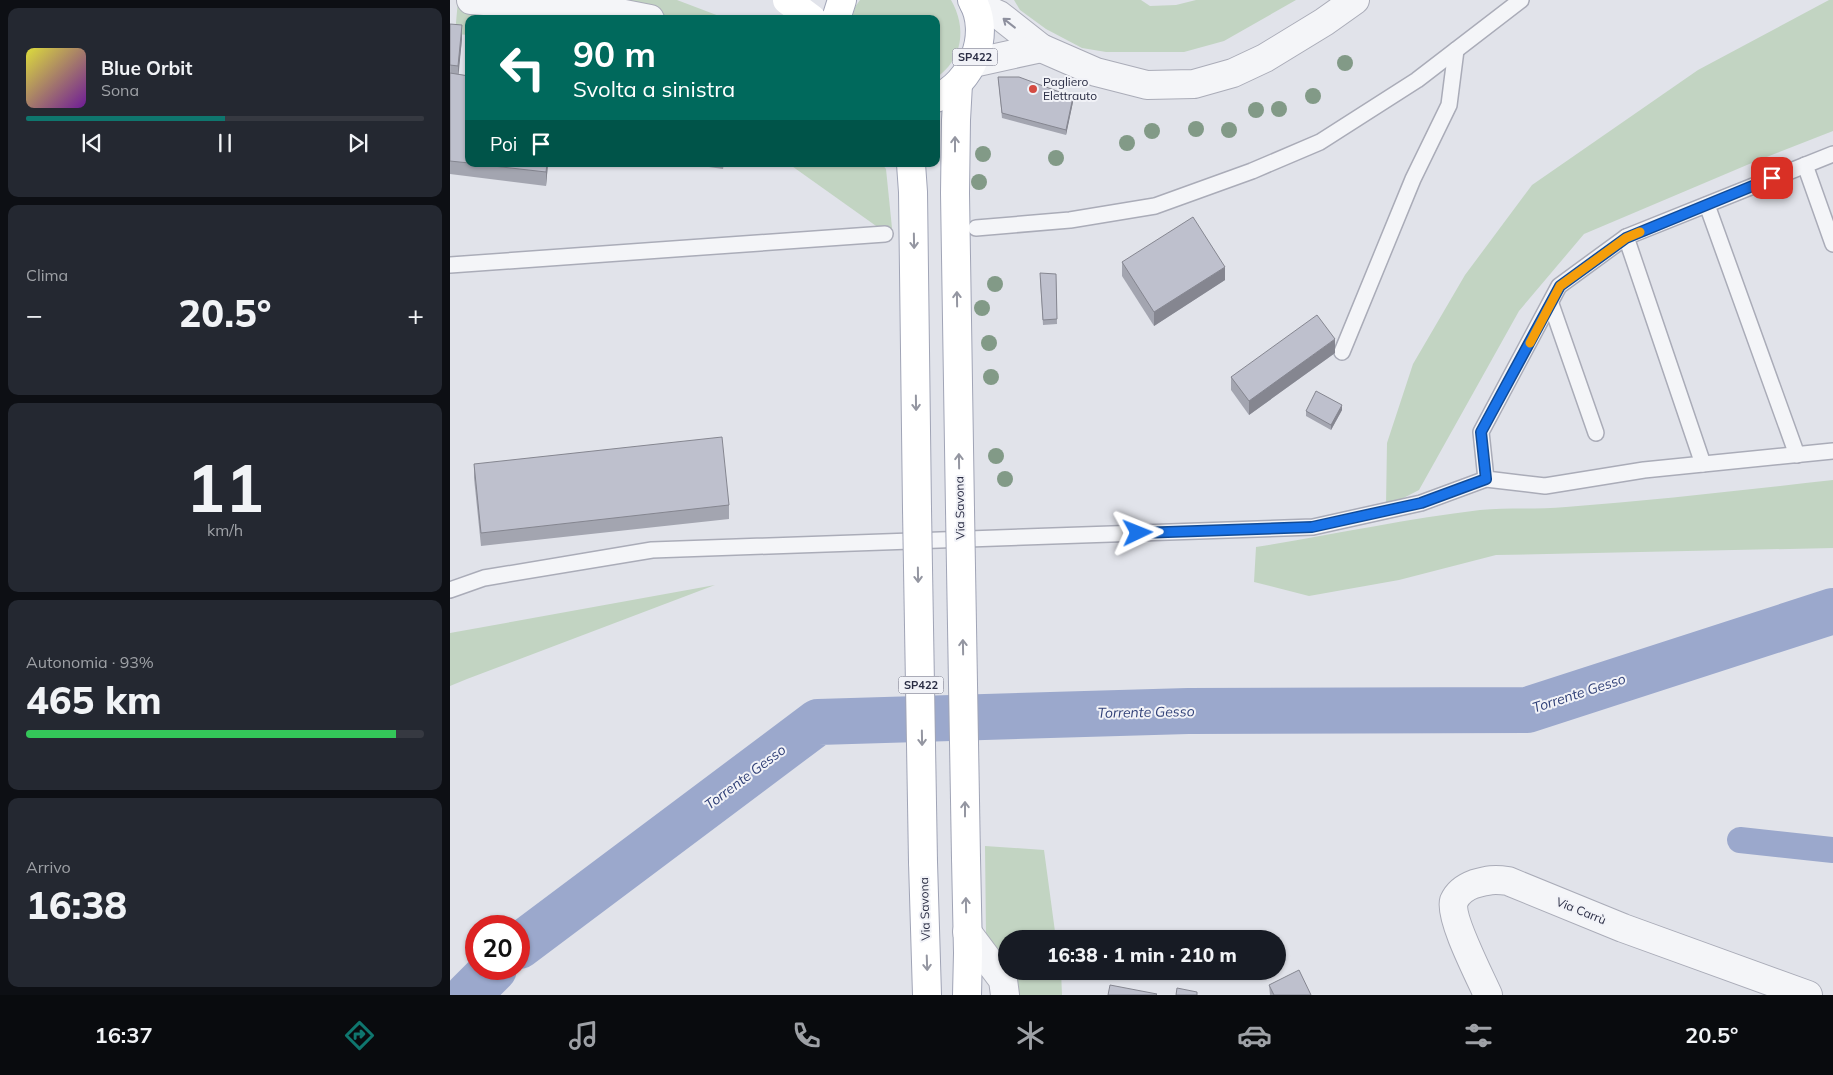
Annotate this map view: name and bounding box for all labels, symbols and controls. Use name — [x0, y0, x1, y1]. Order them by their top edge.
one-way arrow — [1003, 18, 1016, 29]
text: 90 m — [573, 32, 656, 76]
icon: left — [490, 35, 555, 100]
road number: SP422 — [952, 48, 998, 66]
text: Blue Orbit — [101, 56, 192, 80]
place label: Pagliero Elettrauto — [1043, 74, 1097, 103]
text: Svolta a sinistra — [573, 75, 735, 103]
text: Sona — [101, 80, 139, 100]
marker: Pagliero Elettrauto — [1027, 83, 1039, 95]
icon: previous — [78, 129, 106, 157]
icon: pause — [211, 129, 239, 157]
icon: next — [344, 129, 372, 157]
icon: arrive — [527, 130, 555, 158]
text: Poi — [490, 132, 517, 156]
one-way arrow — [950, 136, 960, 152]
pin — [1751, 157, 1793, 199]
icon: arrive — [1758, 164, 1786, 192]
one-way arrow — [909, 232, 919, 248]
text: Clima — [26, 265, 68, 285]
text: 20.5° — [179, 289, 271, 337]
one-way arrow — [952, 291, 962, 308]
text: − — [26, 297, 43, 332]
text: + — [407, 297, 424, 332]
one-way arrow — [911, 395, 920, 411]
text: 11 — [186, 447, 264, 528]
one-way arrow — [954, 454, 964, 470]
street label: Via Savona — [951, 476, 968, 540]
position arrow — [1111, 506, 1163, 558]
text: km/h — [207, 520, 243, 540]
one-way arrow — [913, 567, 923, 583]
one-way arrow — [958, 639, 968, 656]
text: Autonomia · 93% — [26, 652, 154, 672]
water label: Torrente Gesso — [1530, 669, 1628, 717]
text: 465 km — [26, 676, 162, 724]
road number: SP422 — [898, 676, 944, 694]
water label: Torrente Gesso — [1097, 702, 1195, 722]
one-way arrow — [917, 730, 927, 746]
water label: Torrente Gesso — [701, 741, 789, 813]
one-way arrow — [960, 802, 970, 818]
text: Arrivo — [26, 857, 71, 877]
street label: Via Savona — [916, 877, 933, 941]
text: 16:38 — [26, 881, 127, 929]
street label: Via Carrù — [1554, 894, 1608, 927]
one-way arrow — [962, 898, 971, 914]
speed limit sign: 20 — [465, 915, 530, 980]
text: 16:38 · 1 min · 210 m — [1047, 943, 1237, 967]
one-way arrow — [922, 954, 932, 971]
icon: directions — [342, 1018, 377, 1053]
icon: music — [566, 1018, 601, 1053]
icon: phone — [789, 1018, 824, 1053]
icon: climate — [1013, 1018, 1048, 1053]
icon: car — [1237, 1018, 1272, 1053]
icon: filters — [1461, 1018, 1496, 1053]
text: 16:37 — [94, 1021, 153, 1049]
text: 20.5° — [1685, 1021, 1738, 1049]

